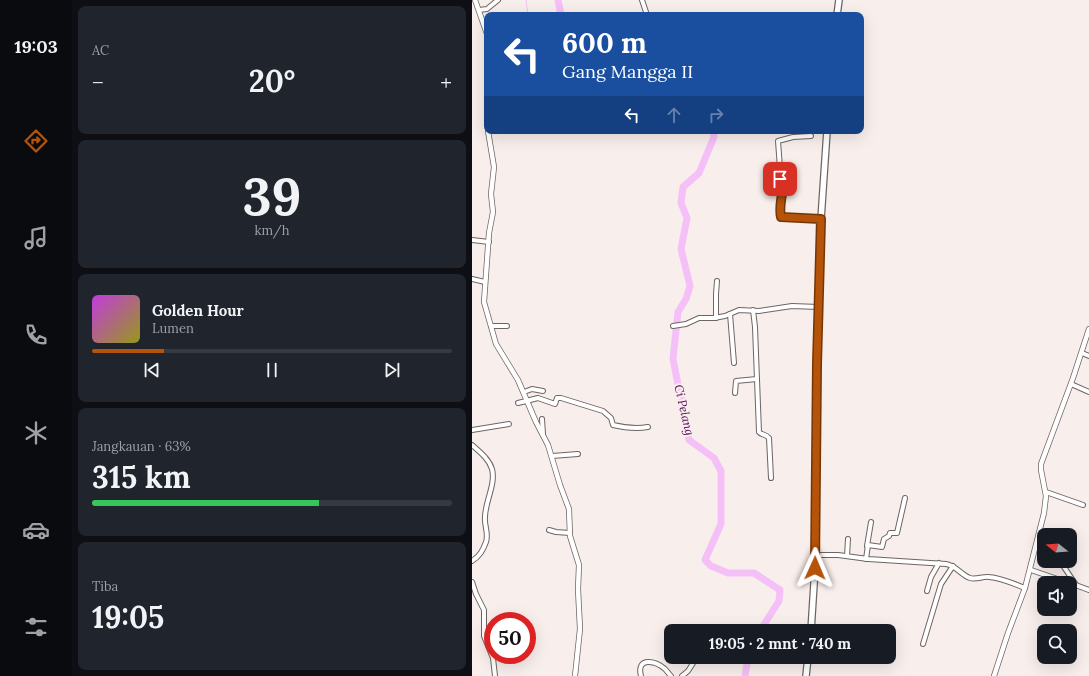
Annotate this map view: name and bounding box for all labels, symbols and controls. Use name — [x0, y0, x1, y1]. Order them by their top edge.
text: 600 m — [562, 25, 647, 61]
icon: left — [496, 28, 548, 80]
text: 19:03 — [14, 35, 58, 58]
text: AC — [92, 42, 109, 59]
text: Gang Mangga II — [562, 60, 693, 83]
text: 20° — [249, 62, 295, 100]
text: − — [92, 68, 104, 96]
text: + — [440, 68, 452, 96]
icon: left — [621, 104, 643, 126]
icon: ahead — [663, 104, 685, 126]
icon: right — [705, 104, 727, 126]
icon: directions — [22, 127, 50, 155]
pin — [763, 162, 797, 196]
text: 39 — [242, 163, 302, 229]
icon: arrive — [769, 168, 791, 190]
text: km/h — [254, 222, 290, 239]
icon: music — [22, 224, 50, 252]
text: Golden Hour — [152, 301, 244, 320]
text: Lumen — [152, 320, 194, 337]
icon: phone — [22, 321, 50, 349]
icon: previous — [141, 359, 163, 381]
icon: pause — [261, 359, 283, 381]
icon: next — [381, 359, 403, 381]
water label: Ci Pelang — [671, 383, 698, 437]
icon: climate — [22, 419, 50, 447]
text: Jangkauan · 63% — [92, 438, 191, 455]
text: 315 km — [92, 458, 191, 496]
icon: car — [22, 516, 50, 544]
north arrow — [1037, 528, 1077, 568]
map controls — [1037, 528, 1077, 664]
position arrow — [794, 547, 836, 589]
button: sound — [1037, 576, 1077, 616]
text: Tiba — [92, 578, 118, 595]
text: 19:05 — [92, 598, 164, 636]
speed limit sign: 50 — [484, 612, 536, 664]
icon: filters — [22, 613, 50, 641]
button: search — [1037, 624, 1077, 664]
text: 19:05 · 2 mnt · 740 m — [709, 634, 851, 653]

